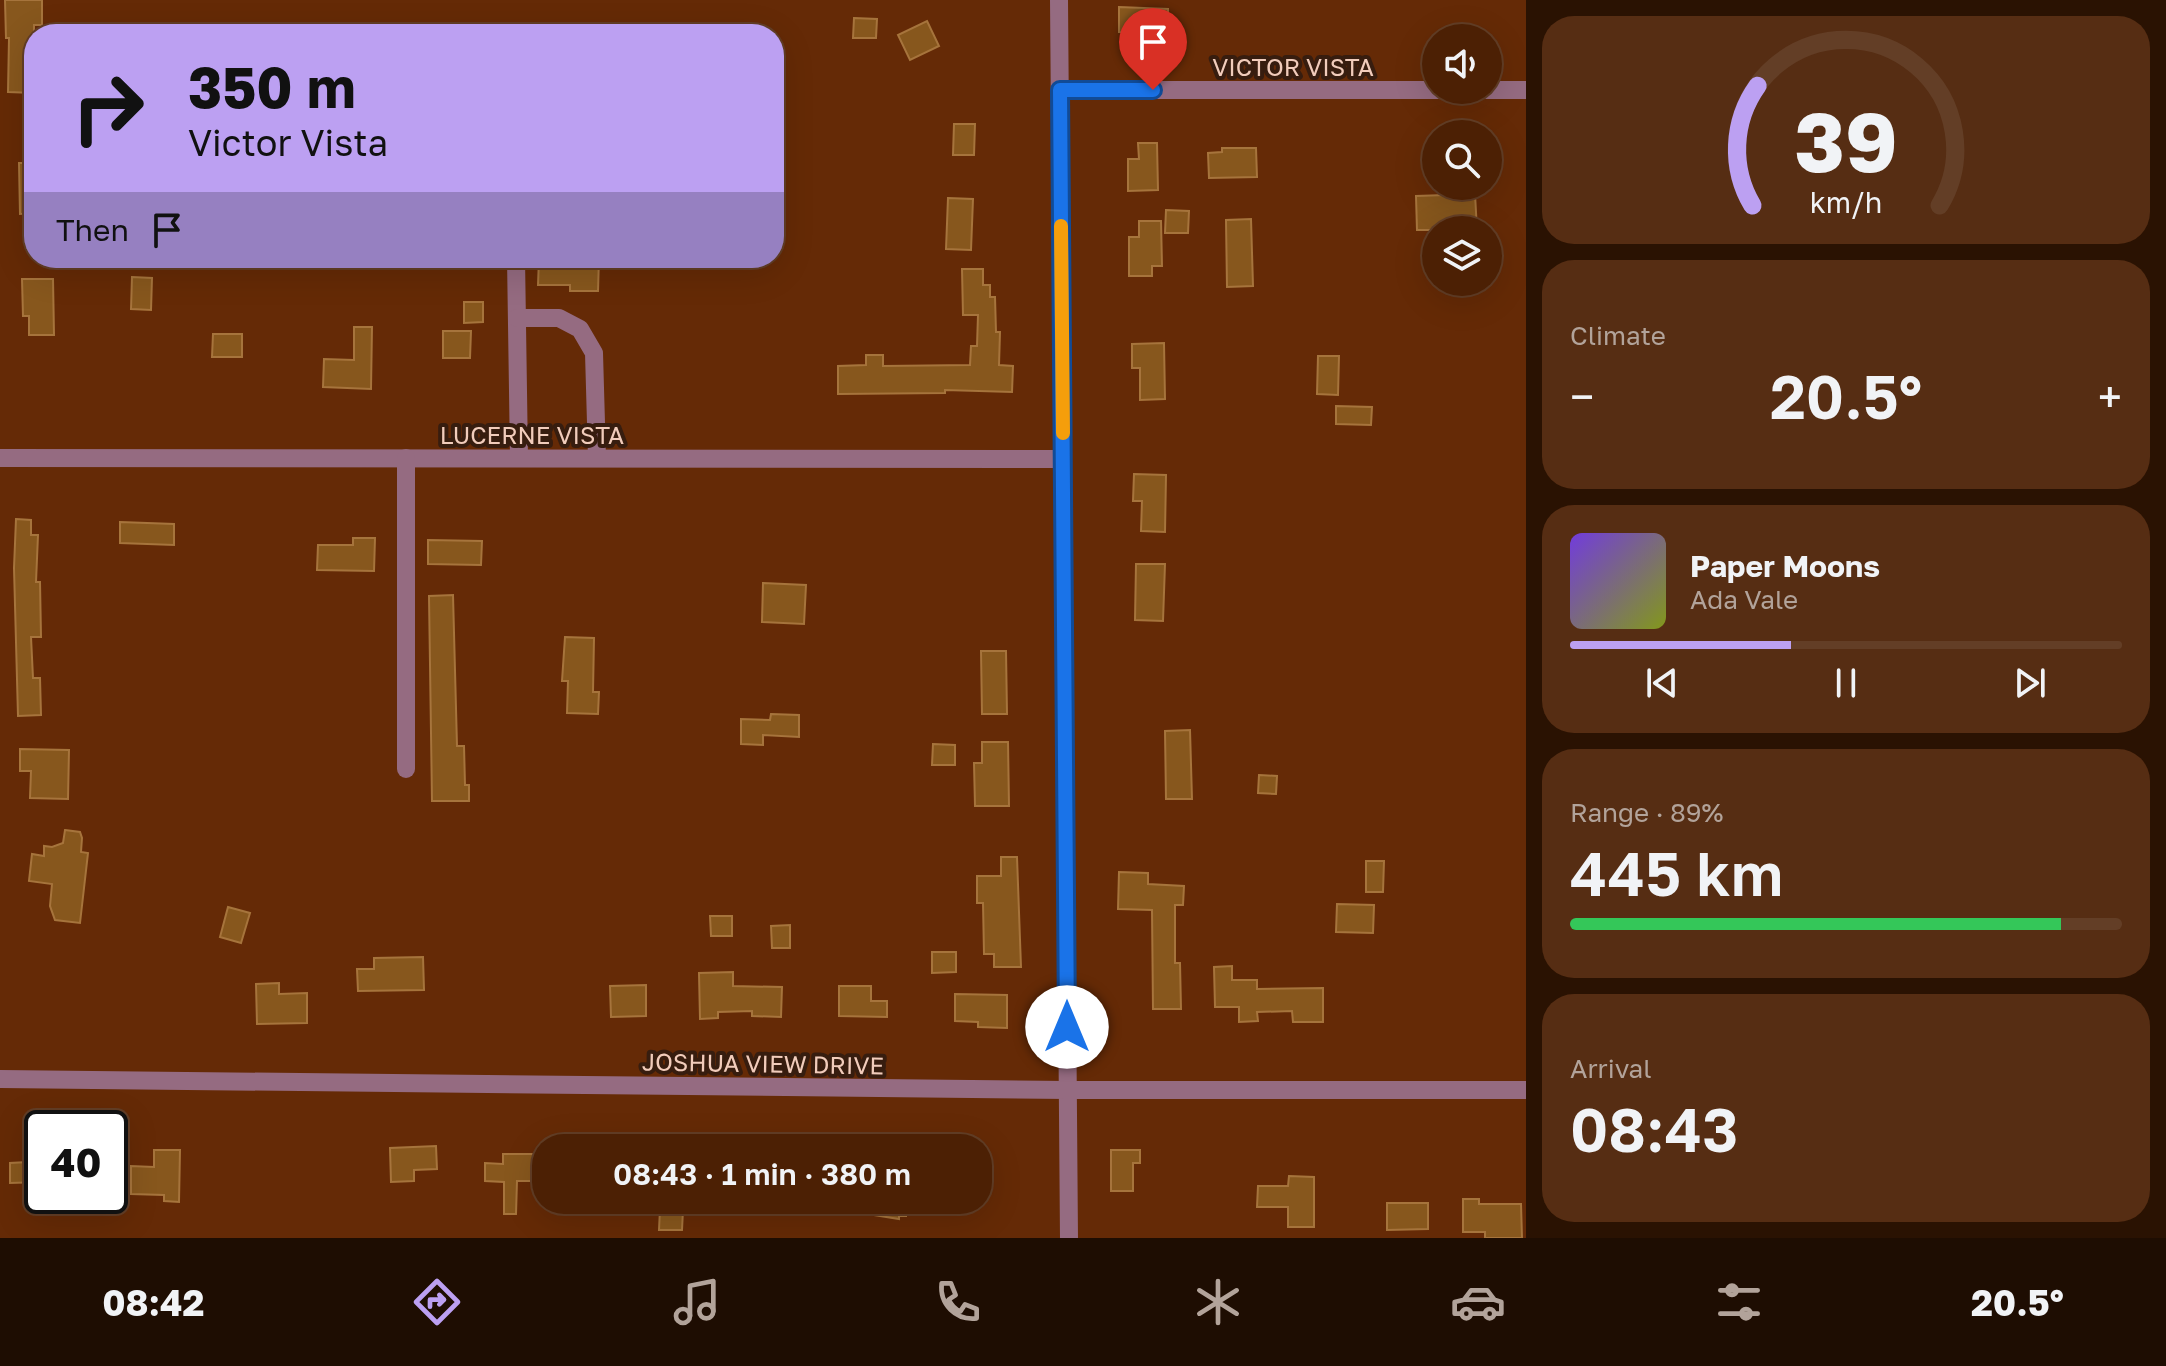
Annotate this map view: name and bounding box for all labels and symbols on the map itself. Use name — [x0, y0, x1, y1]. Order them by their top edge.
pin — [1119, 8, 1187, 90]
street label: VICTOR VISTA — [1212, 52, 1374, 81]
street label: LUCERNE VISTA — [440, 420, 624, 449]
position arrow — [1025, 985, 1109, 1069]
street label: JOSHUA VIEW DRIVE — [642, 1046, 884, 1080]
speed limit sign: 40 — [24, 1110, 128, 1214]

